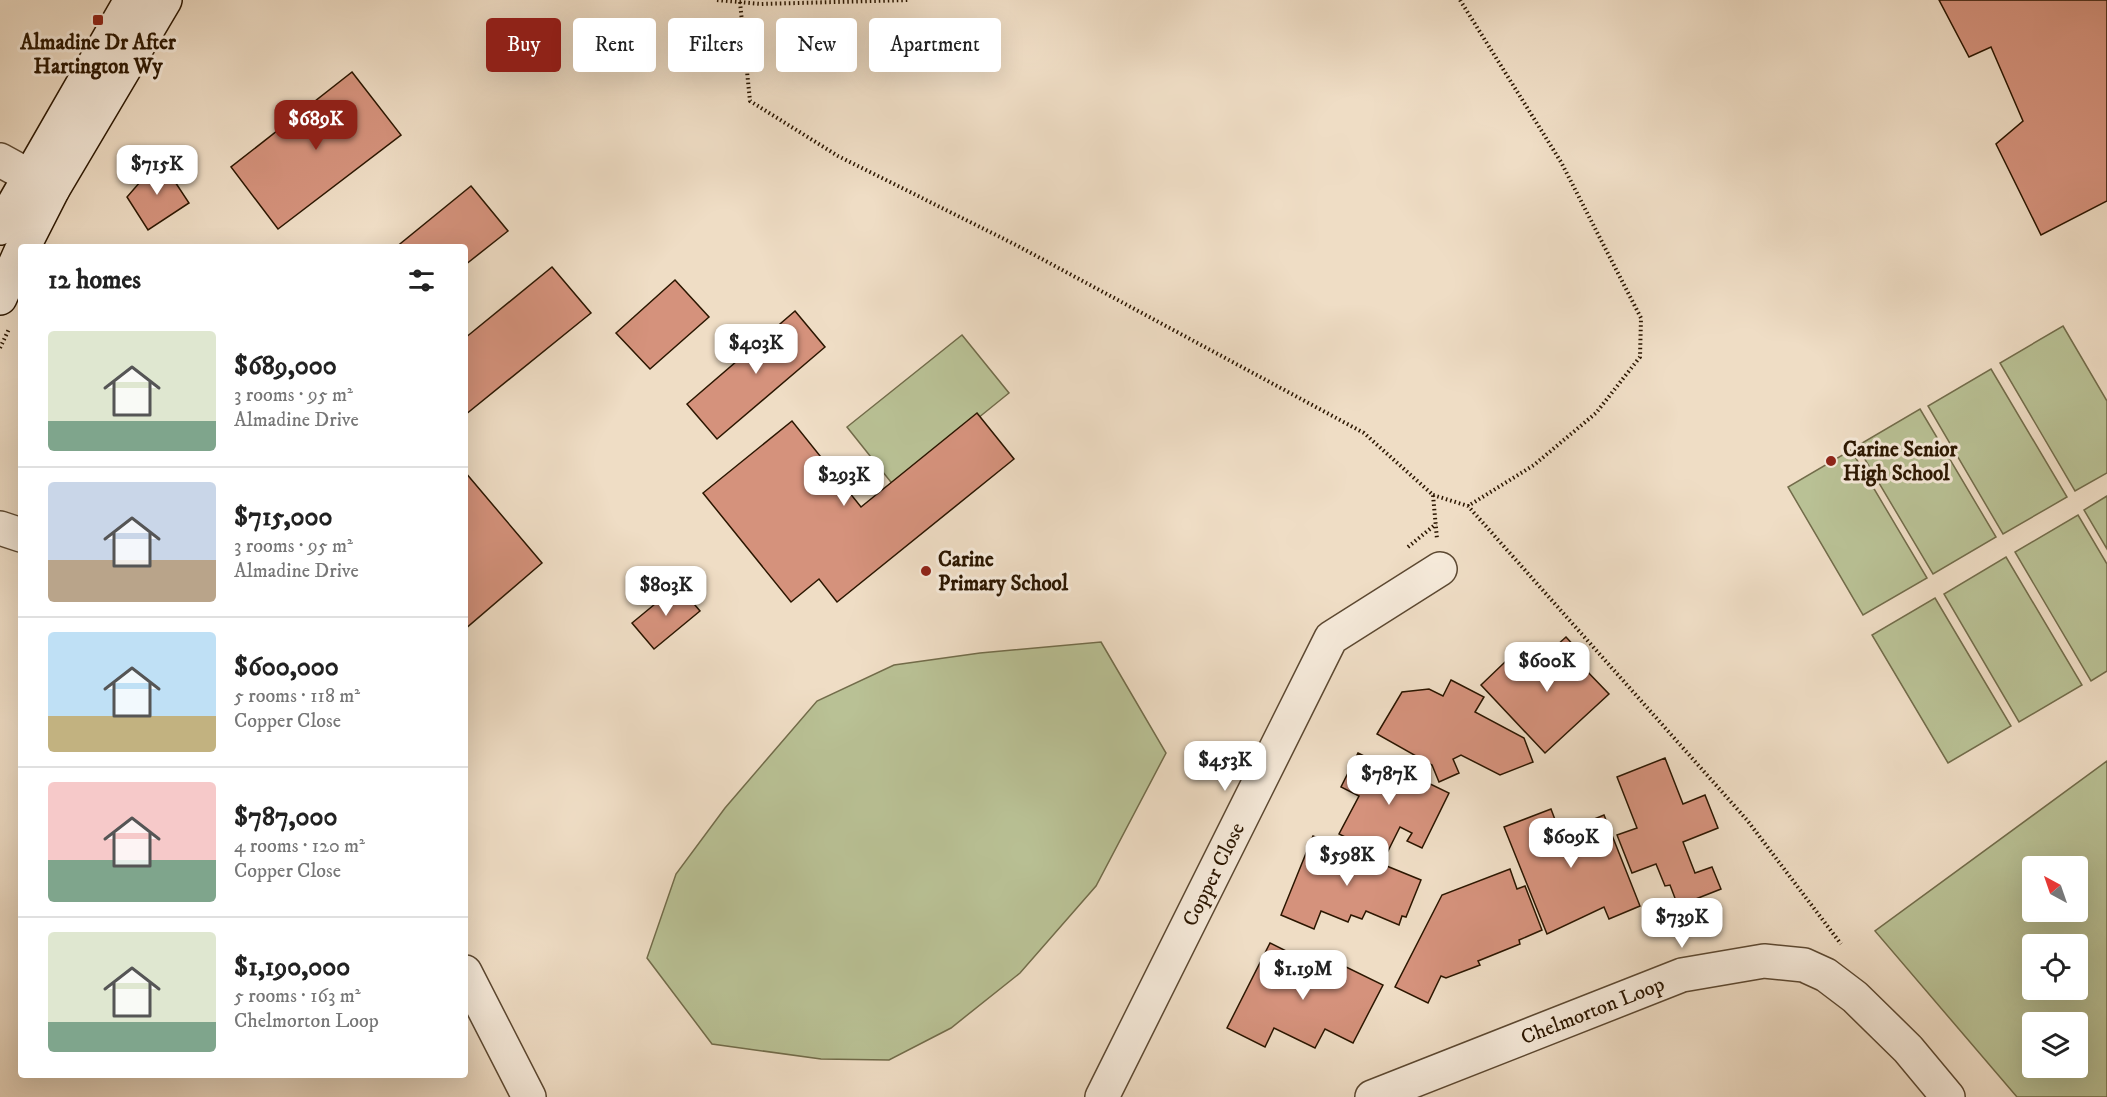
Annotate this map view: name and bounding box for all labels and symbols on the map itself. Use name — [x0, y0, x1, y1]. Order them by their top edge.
marker: Almadine Dr After Hartington Wy — [91, 13, 105, 27]
place label: Almadine Dr After Hartington Wy — [19, 30, 177, 80]
pin: $689K — [274, 100, 358, 151]
pin: $715K — [115, 145, 199, 196]
pin: $403K — [714, 324, 798, 375]
place label: Carine Senior High School — [1843, 437, 1958, 487]
marker: Carine Senior High School — [1824, 454, 1838, 468]
pin: $293K — [802, 456, 886, 507]
place label: Carine Primary School — [938, 547, 1069, 597]
marker: Carine Primary School — [919, 564, 933, 578]
pin: $803K — [624, 566, 708, 617]
pin: $600K — [1505, 642, 1589, 693]
pin: $453K — [1183, 741, 1267, 792]
pin: $787K — [1347, 755, 1431, 806]
street label: Copper Close — [1177, 818, 1251, 931]
pin: $609K — [1529, 818, 1613, 869]
pin: $598K — [1305, 836, 1389, 887]
north arrow — [2022, 856, 2088, 922]
pin: $739K — [1640, 898, 1724, 949]
pin: $1.19M — [1254, 950, 1352, 1001]
street label: Chelmorton Loop — [1517, 971, 1668, 1051]

